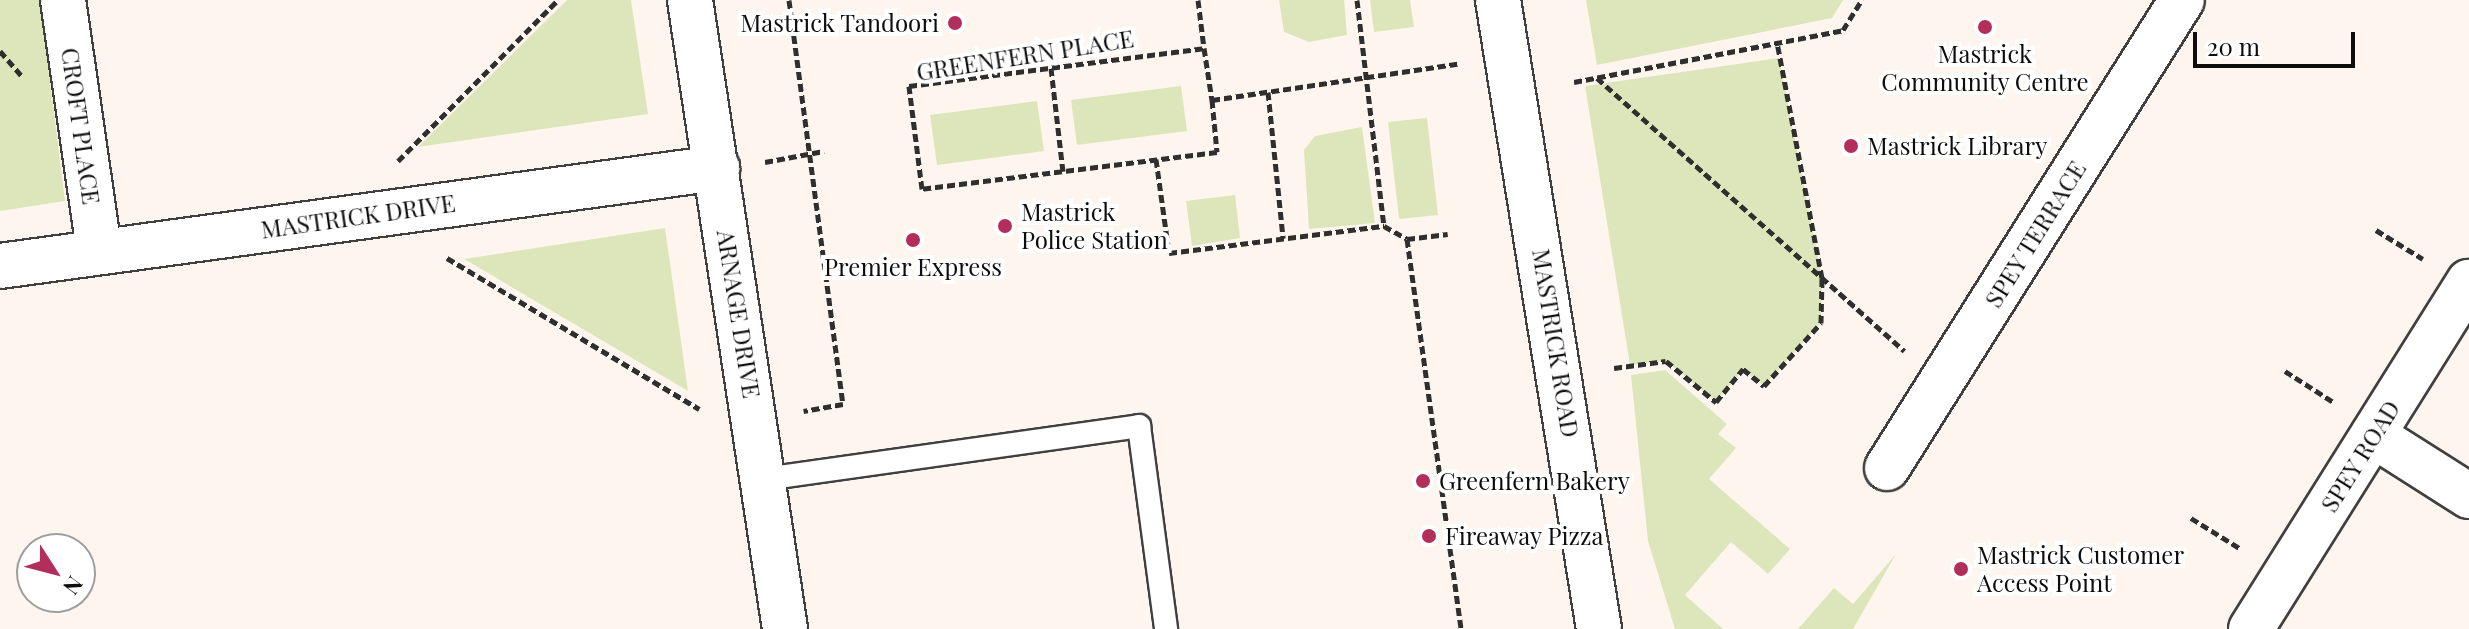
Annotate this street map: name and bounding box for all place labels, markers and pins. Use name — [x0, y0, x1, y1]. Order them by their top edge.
place label: Mastrick Tandoori — [740, 9, 939, 37]
marker: Mastrick Tandoori — [946, 14, 964, 32]
marker: Mastrick Community Centre — [1976, 18, 1994, 36]
place label: Mastrick Community Centre — [1881, 40, 2089, 96]
place label: Mastrick Library — [1867, 132, 2048, 160]
marker: Mastrick Library — [1842, 137, 1860, 155]
place label: Mastrick Police Station — [1021, 198, 1168, 254]
marker: Mastrick Police Station — [996, 217, 1014, 235]
marker: Premier Express — [904, 231, 922, 249]
place label: Premier Express — [824, 253, 1002, 281]
place label: Greenfern Bakery — [1439, 467, 1630, 495]
marker: Greenfern Bakery — [1414, 472, 1432, 490]
place label: Fireaway Pizza — [1445, 522, 1604, 550]
marker: Fireaway Pizza — [1420, 527, 1438, 545]
place label: Mastrick Customer Access Point — [1977, 541, 2184, 597]
marker: Mastrick Customer Access Point — [1952, 560, 1970, 578]

